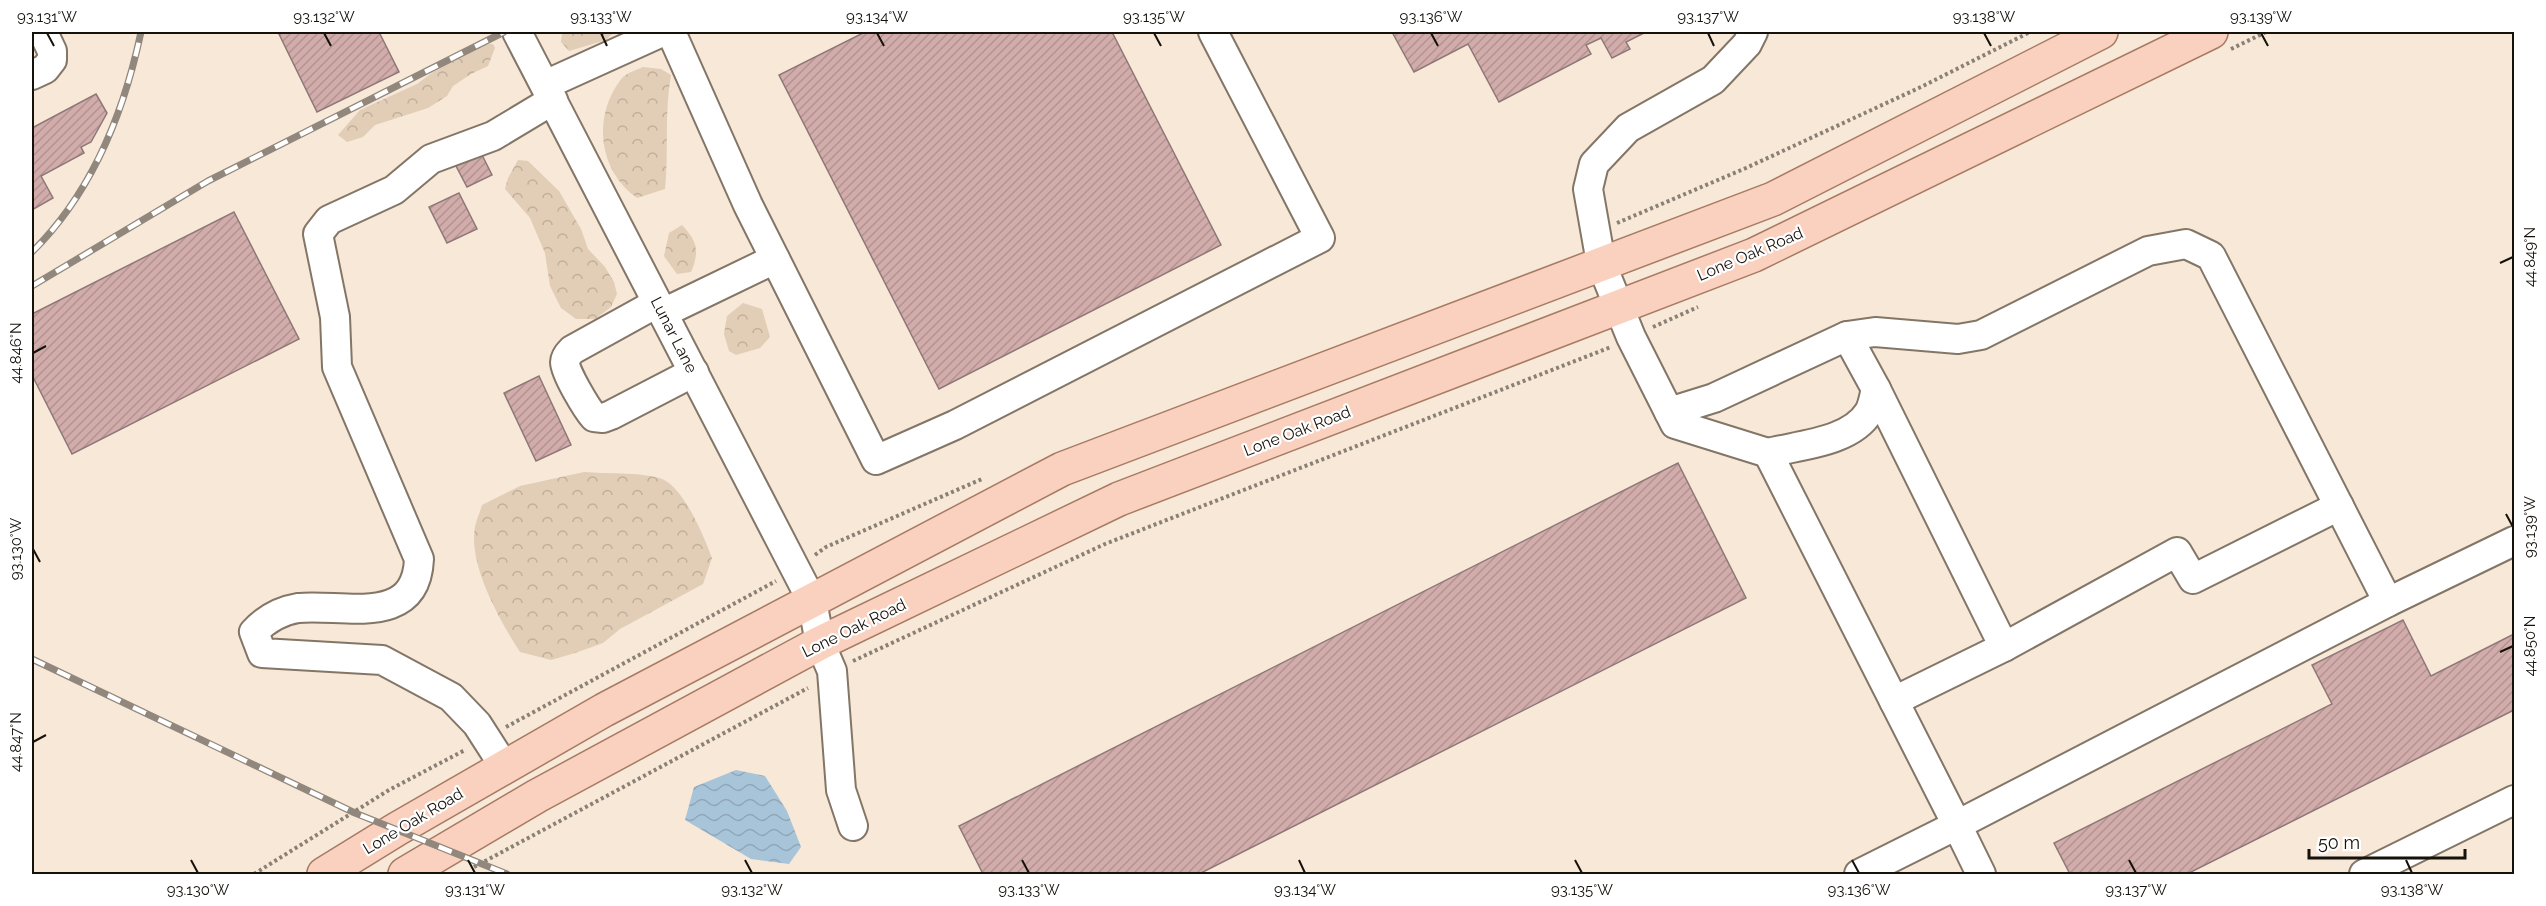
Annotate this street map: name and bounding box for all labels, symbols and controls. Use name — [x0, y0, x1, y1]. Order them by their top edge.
text: 93.131°W — [17, 8, 77, 26]
text: 93.132°W — [293, 8, 355, 26]
text: 93.133°W — [570, 8, 632, 26]
text: 93.134°W — [846, 8, 908, 26]
text: 93.135°W — [1123, 8, 1185, 26]
text: 93.136°W — [1400, 8, 1463, 26]
text: 93.137°W — [1677, 8, 1739, 26]
text: 93.138°W — [1953, 8, 2016, 26]
text: 93.139°W — [2230, 8, 2292, 26]
street label: Lone Oak Road — [1694, 223, 1806, 285]
text: 44.849°N — [2521, 227, 2539, 287]
street label: Lunar Lane — [647, 294, 701, 376]
text: 44.846°N — [7, 323, 25, 383]
street label: Lone Oak Road — [1241, 402, 1353, 460]
text: 93.139°W — [2521, 496, 2539, 558]
text: 93.130°W — [7, 517, 25, 580]
street label: Lone Oak Road — [799, 595, 909, 661]
text: 44.850°N — [2521, 616, 2539, 676]
text: 44.847°N — [7, 712, 25, 772]
street label: Lone Oak Road — [360, 784, 466, 858]
scale bar — [2309, 822, 2465, 860]
text: 50 m — [2318, 832, 2360, 853]
text: 93.130°W — [167, 881, 230, 899]
text: 93.131°W — [445, 881, 505, 899]
text: 93.132°W — [721, 881, 783, 899]
text: 93.133°W — [998, 881, 1060, 899]
text: 93.134°W — [1274, 881, 1336, 899]
text: 93.135°W — [1551, 881, 1613, 899]
text: 93.136°W — [1828, 881, 1891, 899]
text: 93.137°W — [2105, 881, 2167, 899]
text: 93.138°W — [2381, 881, 2444, 899]

